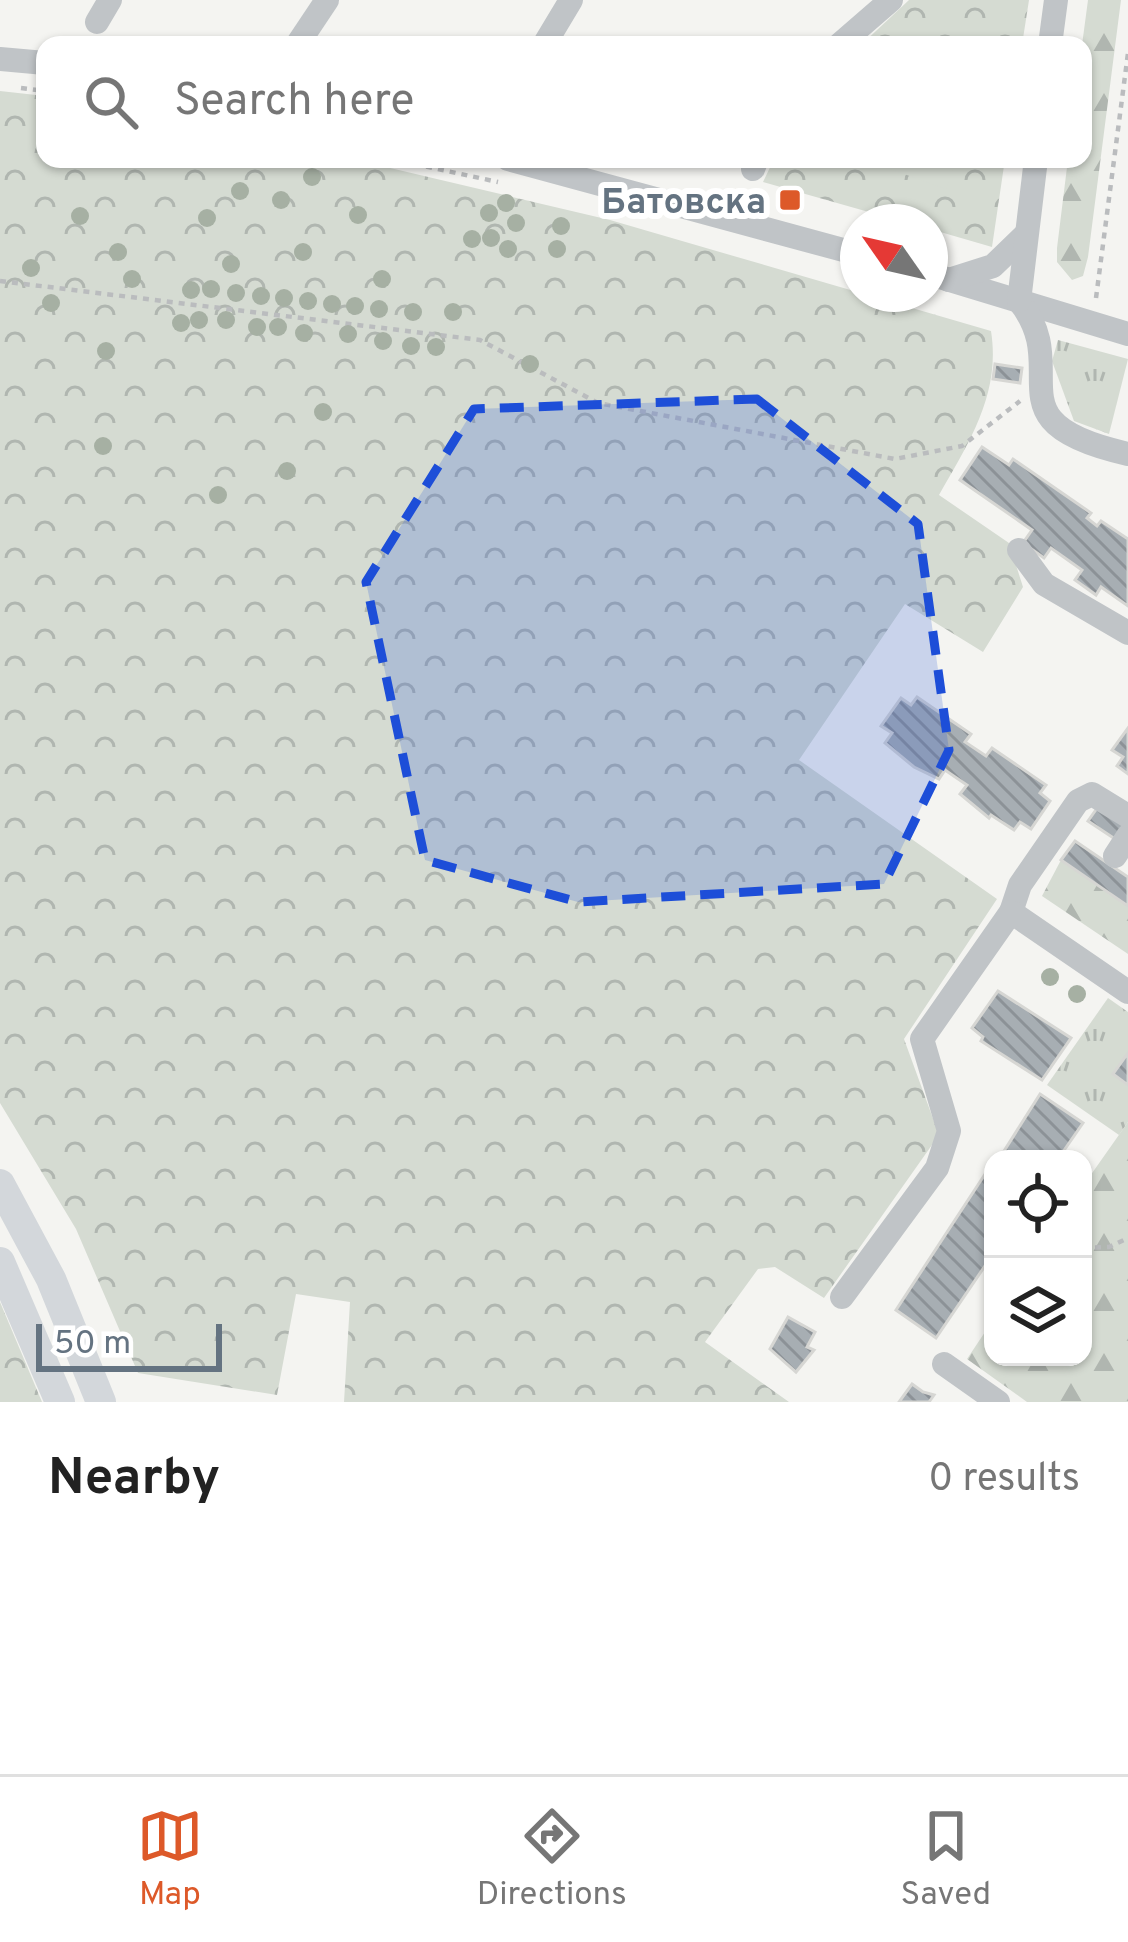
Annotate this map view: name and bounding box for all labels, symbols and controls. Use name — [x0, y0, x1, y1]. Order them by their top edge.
search box — [36, 36, 1092, 168]
icon: search — [78, 69, 144, 135]
text: Search here — [174, 74, 414, 131]
place label: Батовска — [601, 181, 766, 227]
marker: Батовска — [777, 187, 803, 213]
north arrow — [840, 204, 948, 312]
map controls — [984, 1150, 1092, 1366]
button: locate — [984, 1150, 1092, 1258]
button: layers — [984, 1258, 1092, 1366]
scale bar — [36, 1318, 222, 1371]
text: 50 m — [54, 1324, 131, 1366]
text: Nearby — [48, 1448, 220, 1513]
text: 0 results — [928, 1456, 1080, 1505]
tab: Map — [137, 1803, 203, 1917]
tab: Directions — [477, 1803, 627, 1917]
tab: Saved — [900, 1803, 991, 1917]

